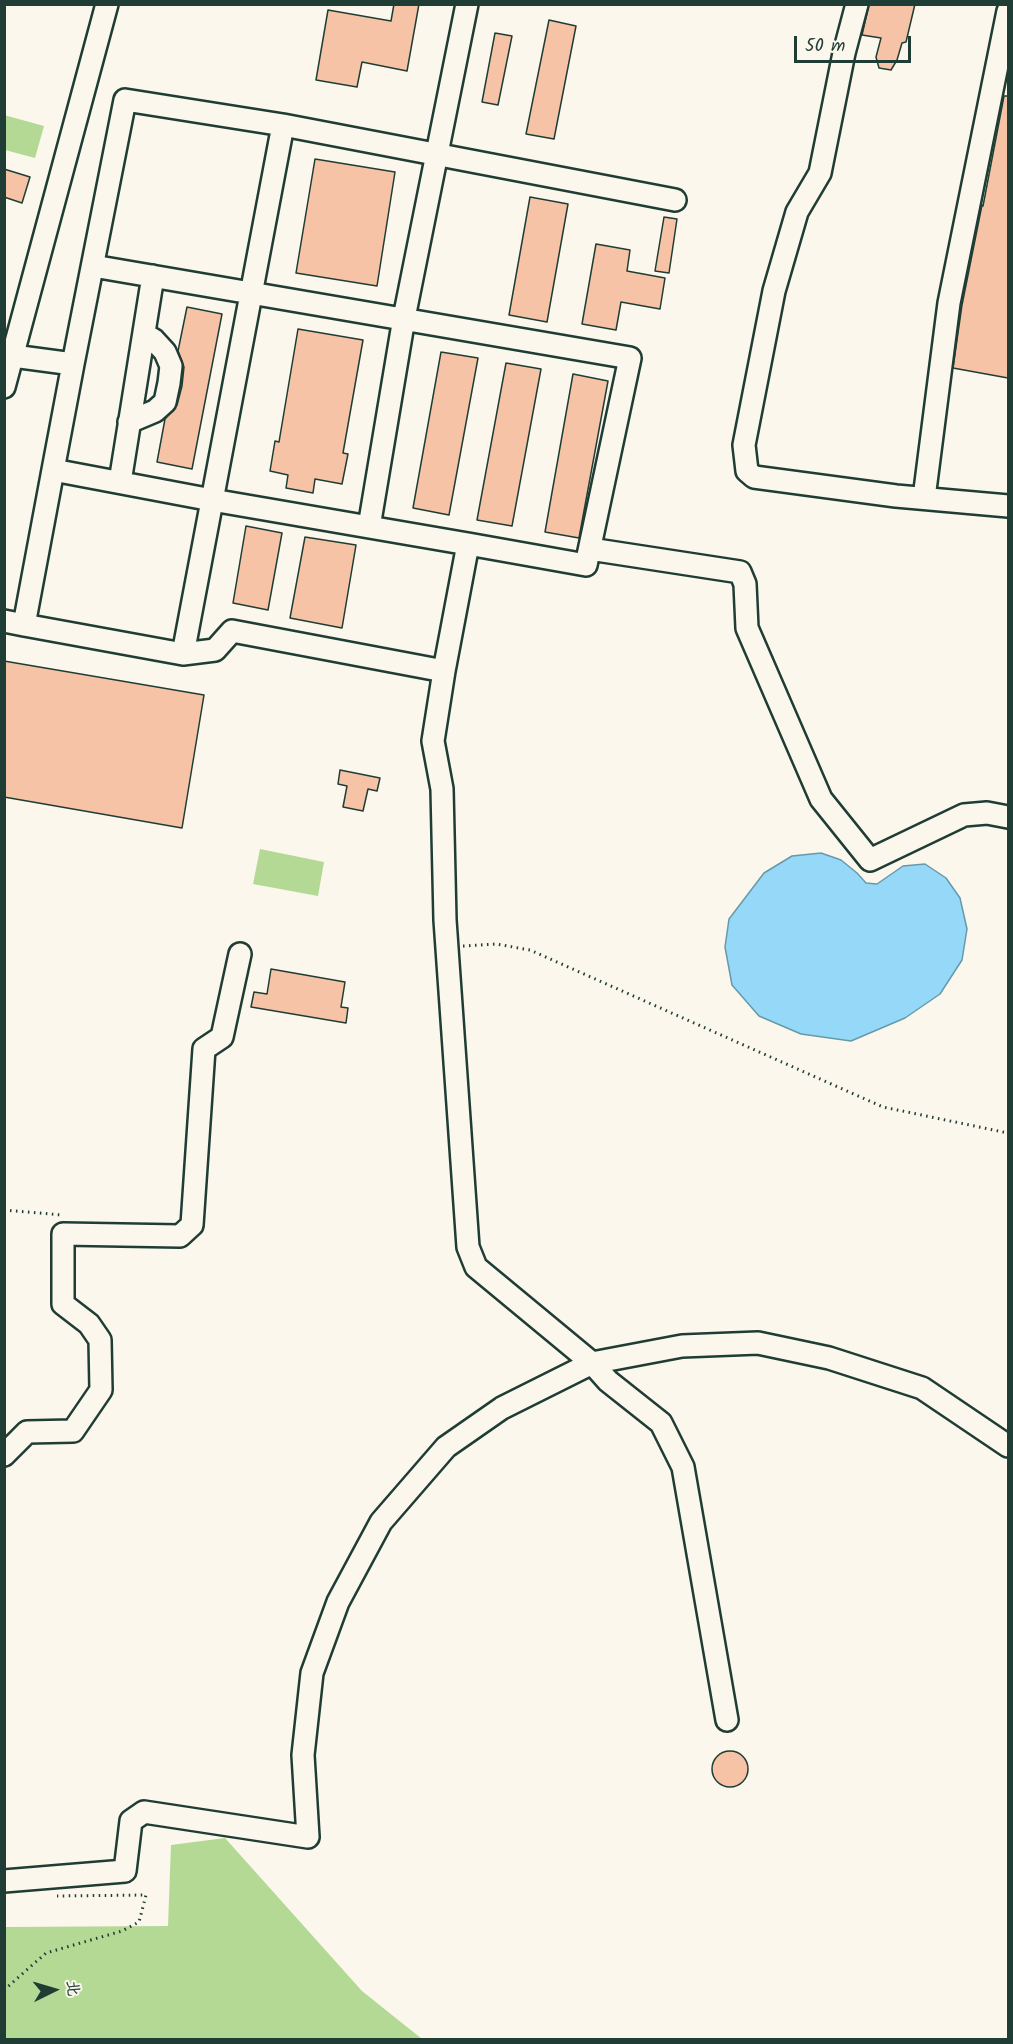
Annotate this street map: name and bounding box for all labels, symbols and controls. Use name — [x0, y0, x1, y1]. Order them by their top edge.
scale bar — [797, 24, 914, 62]
text: 50 m — [805, 32, 845, 61]
north arrow — [24, 1960, 84, 2020]
text: 北 — [59, 1979, 86, 1997]

